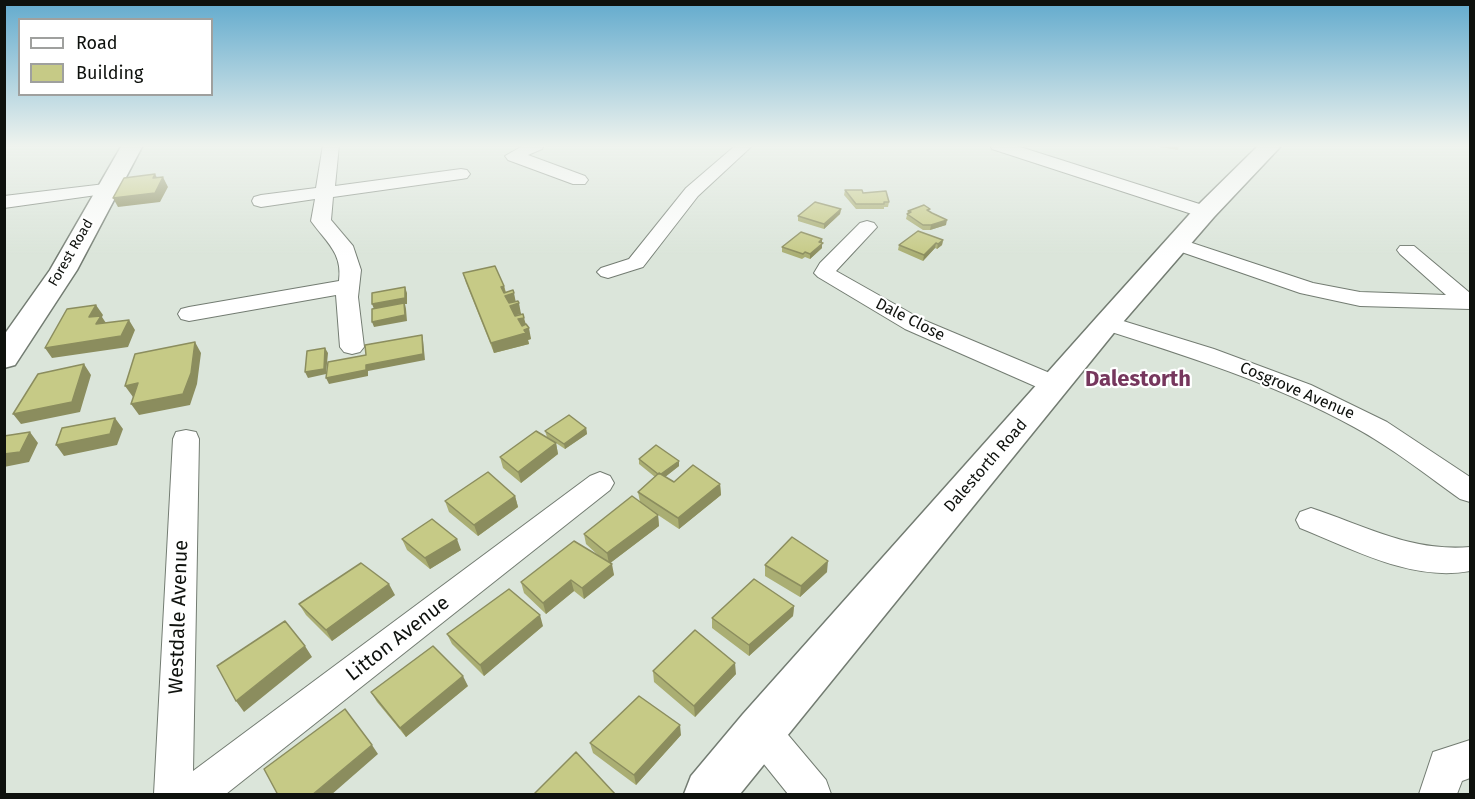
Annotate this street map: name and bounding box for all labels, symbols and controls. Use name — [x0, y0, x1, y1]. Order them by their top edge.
legend — [18, 18, 213, 96]
text: Road — [76, 32, 118, 54]
text: Building — [76, 62, 143, 84]
street label: Forest Road — [45, 216, 97, 290]
street label: Dale Close — [872, 294, 948, 346]
street label: Cosgrove Avenue — [1237, 358, 1357, 424]
district label: Dalestorth — [1085, 367, 1191, 393]
street label: Dalestorth Road — [940, 416, 1032, 516]
street label: Westdale Avenue — [164, 539, 194, 695]
street label: Litton Avenue — [341, 591, 455, 687]

